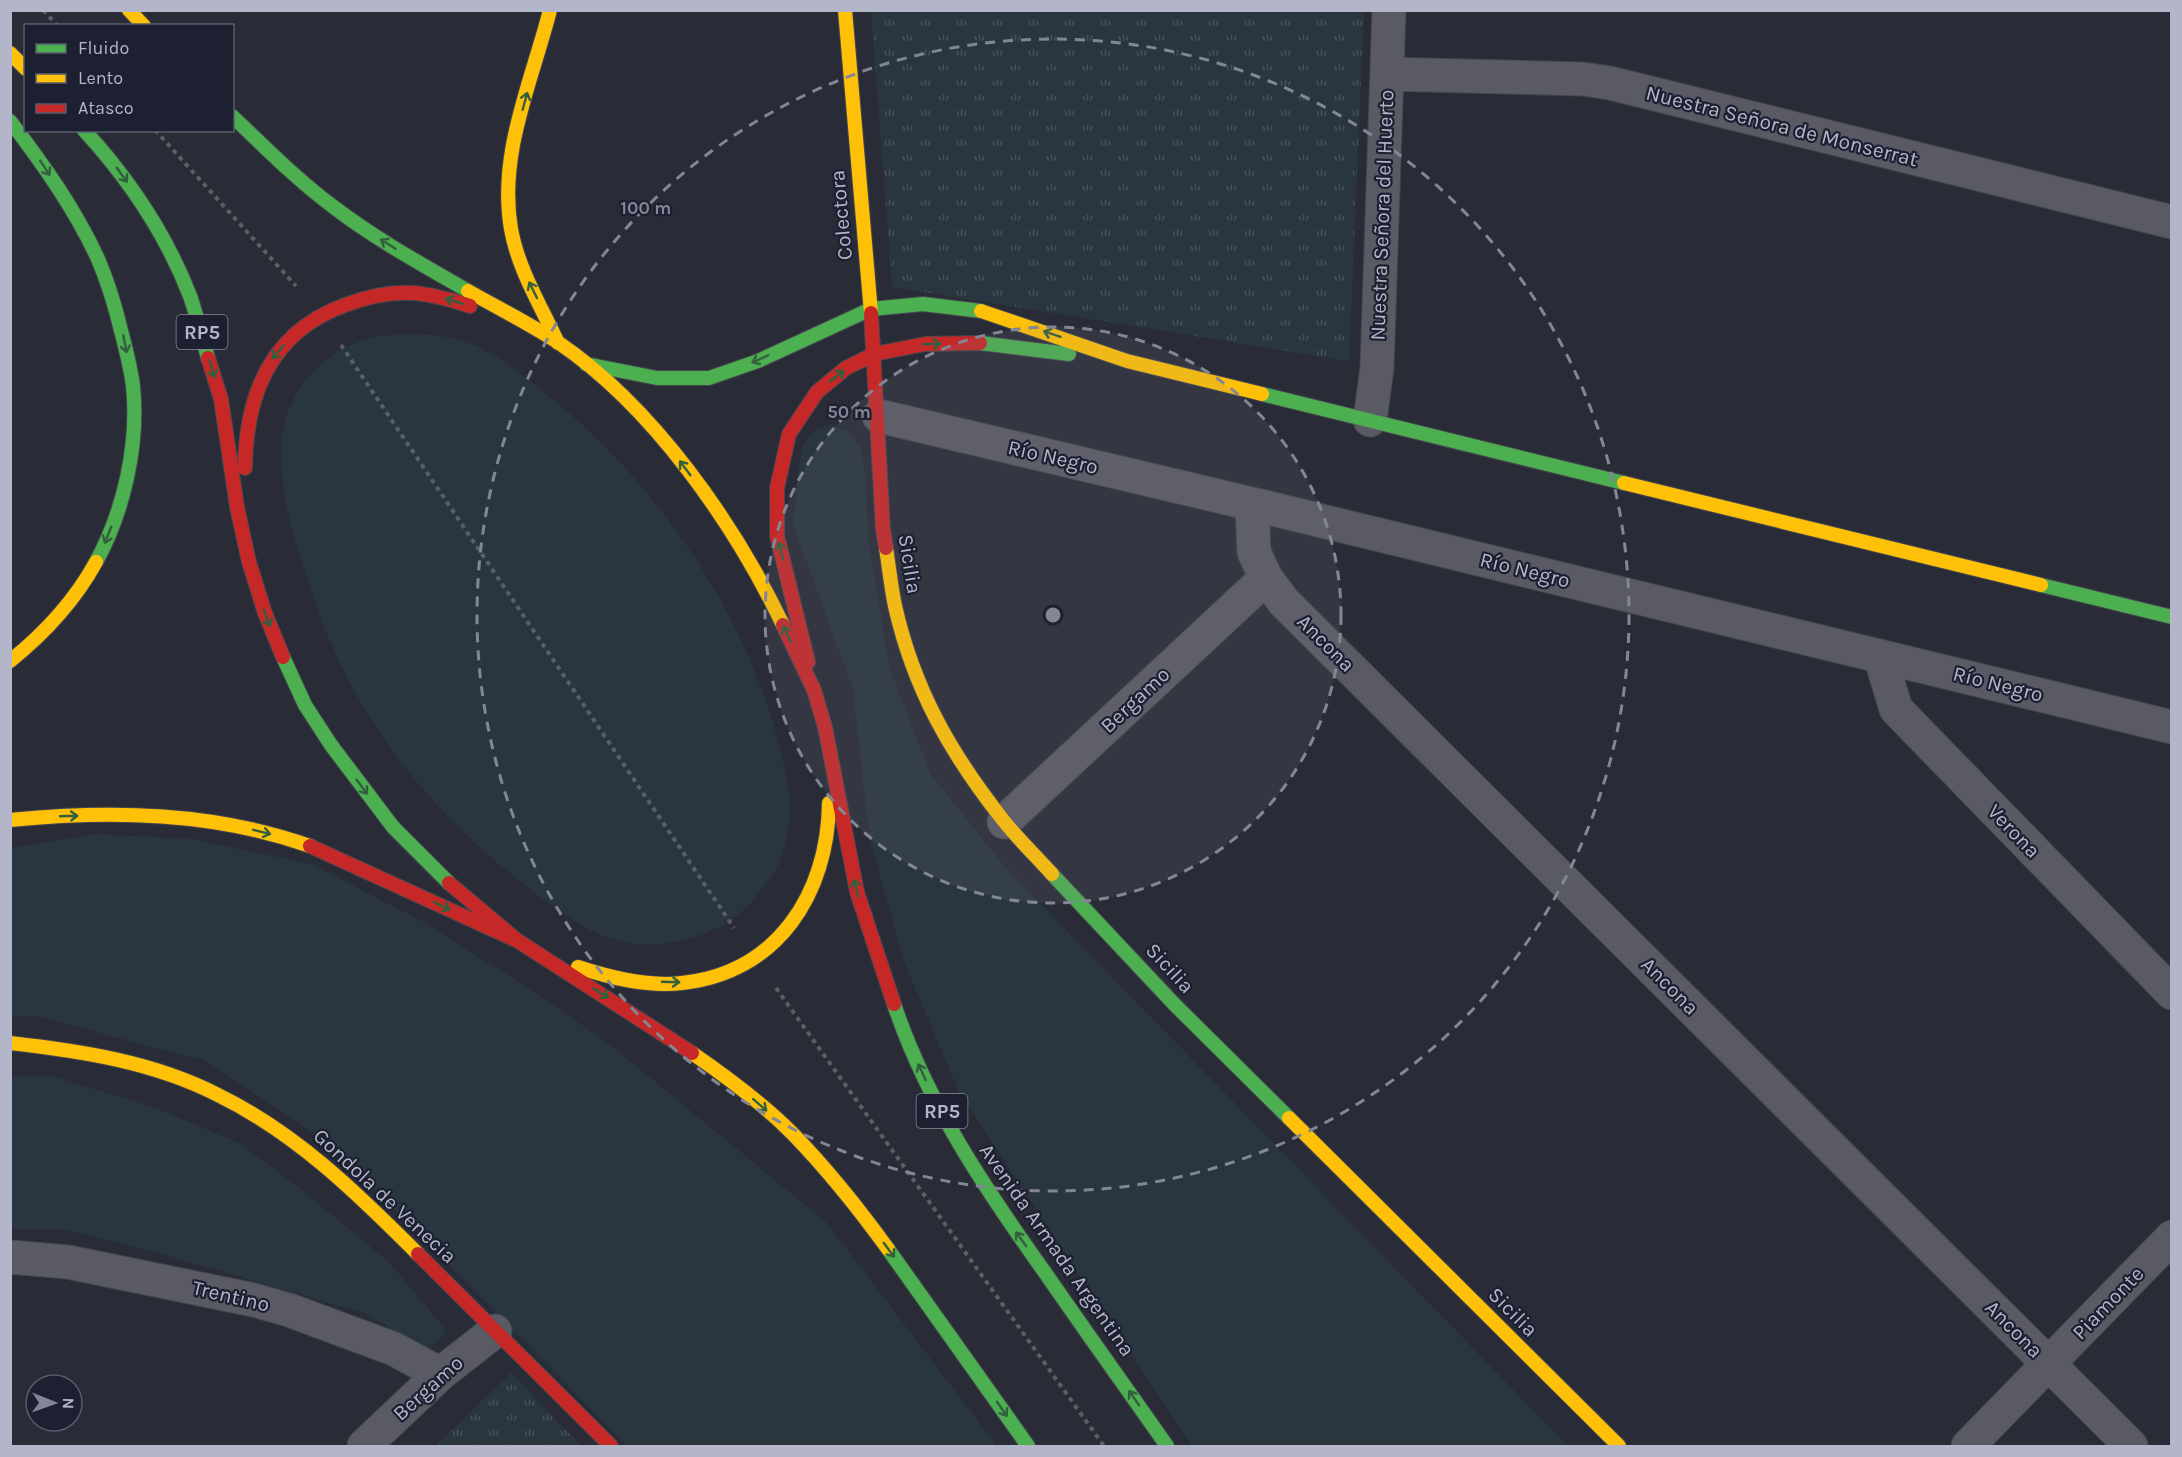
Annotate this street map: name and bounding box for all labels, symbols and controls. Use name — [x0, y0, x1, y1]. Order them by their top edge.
legend — [24, 24, 234, 132]
text: Fluido — [78, 37, 129, 59]
text: Lento — [78, 67, 123, 89]
street label: Nuestra Señora de Monserrat — [1644, 81, 1921, 171]
street label: Nuestra Señora del Huerto — [1366, 89, 1398, 341]
one-way arrow — [520, 92, 531, 111]
text: Atasco — [78, 97, 134, 119]
one-way arrow — [39, 159, 51, 176]
one-way arrow — [116, 166, 128, 182]
street label: Colectora — [825, 169, 857, 261]
text: 100 m — [621, 197, 671, 219]
one-way arrow — [380, 238, 397, 250]
one-way arrow — [526, 281, 538, 299]
one-way arrow — [445, 295, 464, 306]
road number: RP5 — [176, 315, 228, 349]
one-way arrow — [1043, 328, 1062, 339]
one-way arrow — [120, 334, 131, 353]
one-way arrow — [921, 338, 941, 350]
one-way arrow — [272, 344, 285, 360]
one-way arrow — [752, 354, 770, 365]
one-way arrow — [207, 359, 219, 378]
one-way arrow — [829, 369, 845, 382]
text: 50 m — [827, 401, 871, 423]
street label: Río Negro — [1006, 435, 1100, 479]
one-way arrow — [679, 460, 692, 476]
one-way arrow — [102, 525, 113, 544]
street label: Sicilia — [893, 533, 927, 595]
one-way arrow — [775, 542, 787, 561]
street label: Río Negro — [1478, 547, 1572, 593]
centre of rings — [1043, 605, 1063, 625]
one-way arrow — [262, 608, 273, 627]
street label: Ancona — [1292, 609, 1360, 677]
one-way arrow — [781, 625, 792, 643]
street label: Río Negro — [1951, 661, 2045, 707]
street label: Bergamo — [1095, 662, 1175, 738]
one-way arrow — [355, 779, 368, 795]
street label: Verona — [1983, 799, 2045, 863]
one-way arrow — [58, 810, 78, 822]
one-way arrow — [252, 827, 271, 839]
one-way arrow — [850, 879, 862, 898]
one-way arrow — [433, 900, 451, 912]
street label: Sicilia — [1141, 938, 1199, 998]
street label: Ancona — [1636, 952, 1704, 1020]
one-way arrow — [660, 977, 680, 988]
one-way arrow — [592, 987, 609, 999]
one-way arrow — [916, 1063, 928, 1081]
road number: RP5 — [916, 1094, 968, 1128]
one-way arrow — [752, 1098, 767, 1112]
street label: Gondola de Venecia — [309, 1124, 461, 1268]
street label: Avenida Armada Argentina — [974, 1139, 1140, 1361]
one-way arrow — [1015, 1231, 1027, 1247]
one-way arrow — [883, 1242, 895, 1258]
street label: Piamonte — [2067, 1262, 2149, 1344]
street label: Trentino — [190, 1275, 272, 1317]
street label: Sicilia — [1483, 1282, 1543, 1342]
street label: Ancona — [1980, 1295, 2048, 1363]
street label: Bergamo — [388, 1350, 468, 1426]
north arrow — [24, 1373, 84, 1433]
one-way arrow — [1127, 1390, 1140, 1407]
text: N — [59, 1397, 78, 1409]
one-way arrow — [996, 1401, 1008, 1417]

